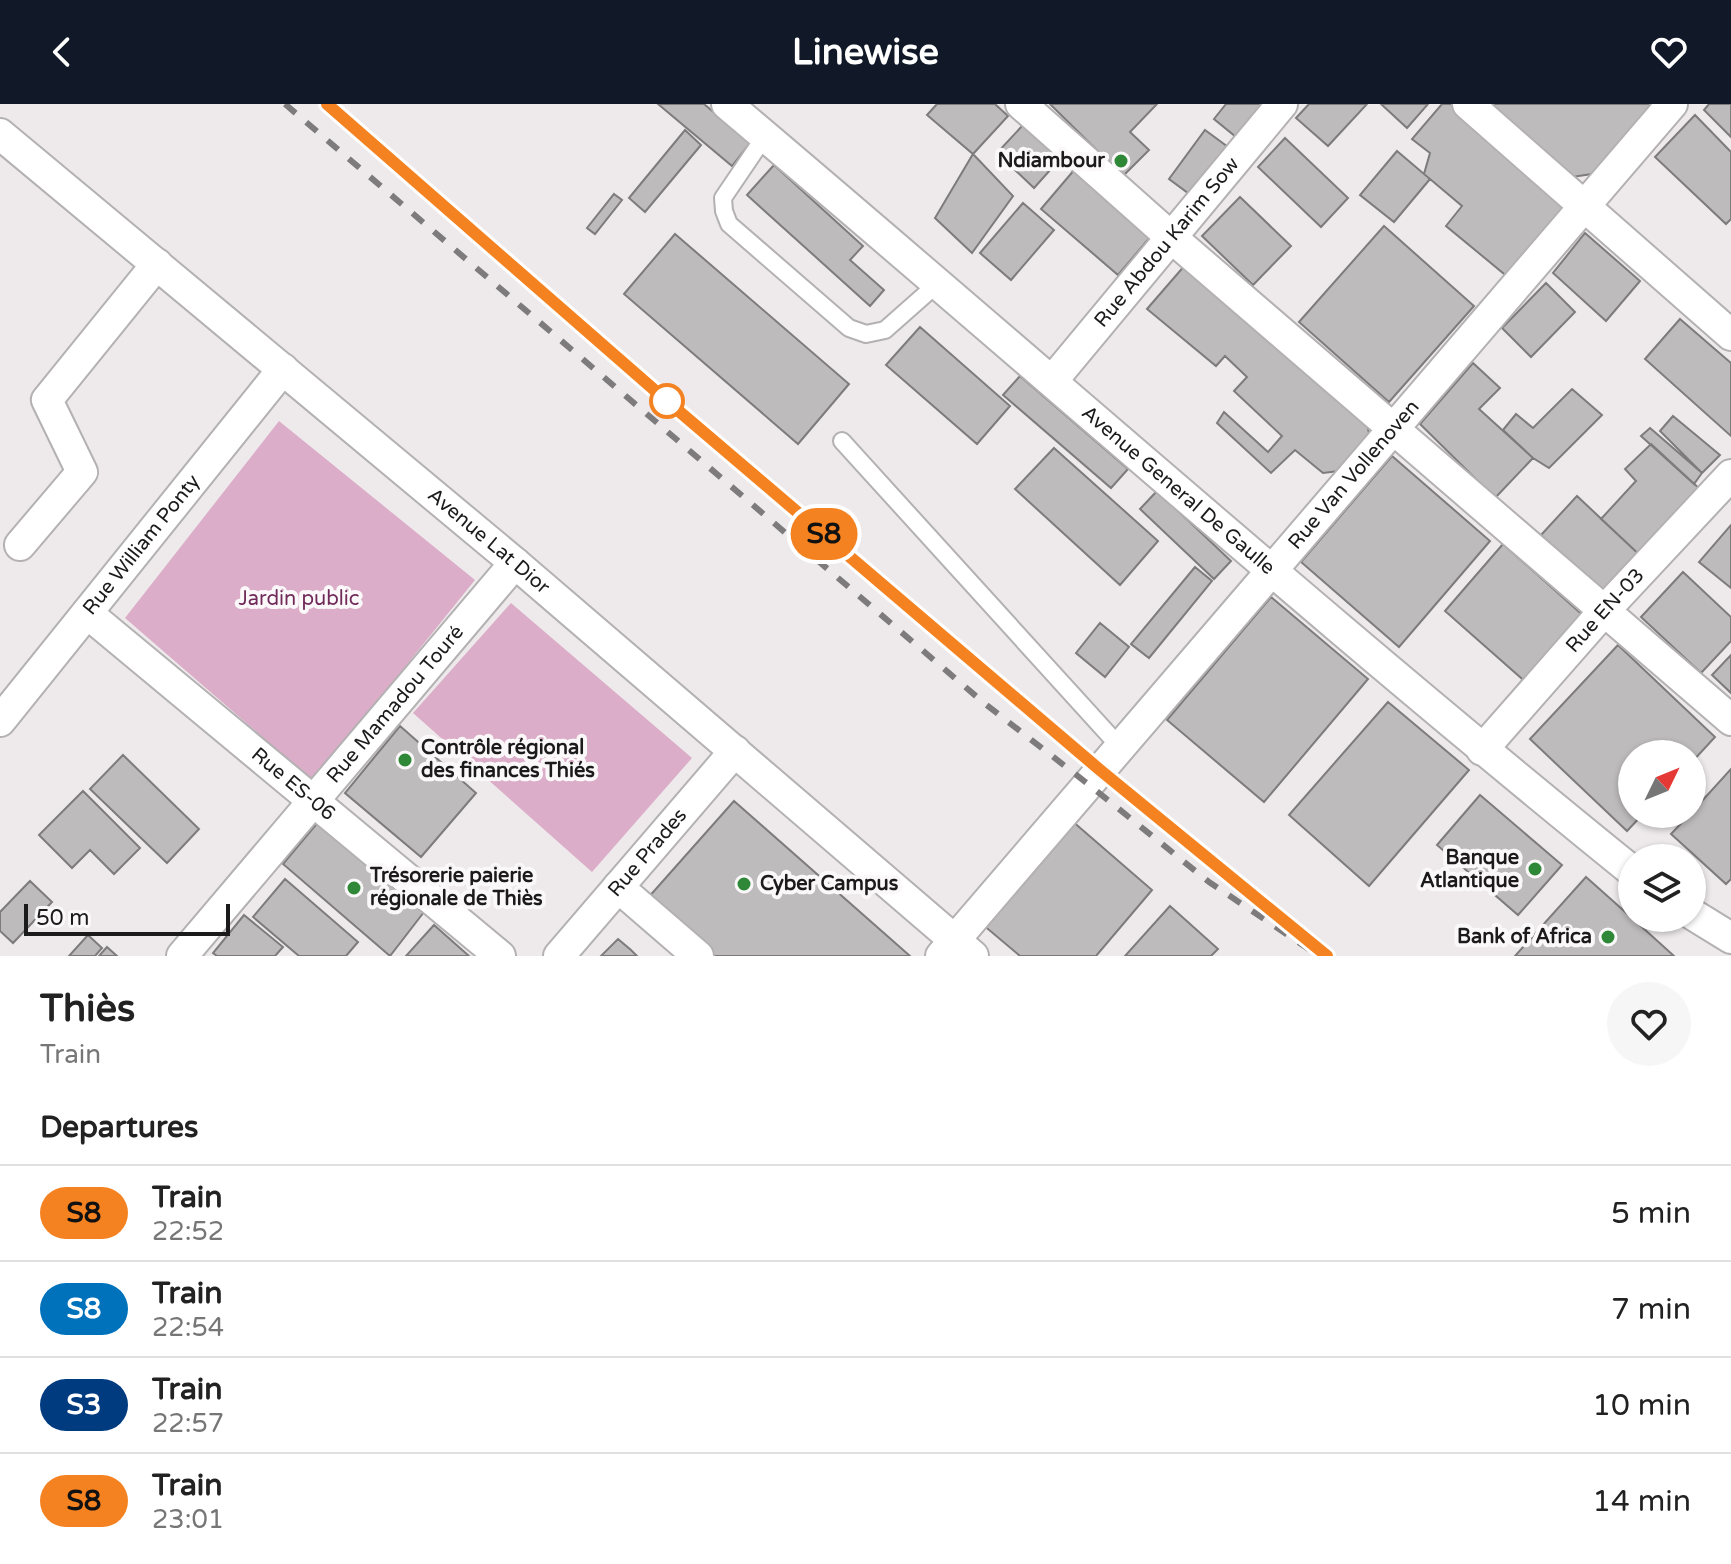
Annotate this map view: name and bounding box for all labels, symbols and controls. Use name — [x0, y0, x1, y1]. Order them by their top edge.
icon: back — [40, 30, 84, 74]
icon: heart — [1647, 30, 1691, 74]
text: Linewise — [792, 31, 939, 74]
place label: Ndiambour — [997, 149, 1105, 173]
marker: Ndiambour — [1112, 152, 1130, 170]
street label: Rue Abdou Karim Sow — [1090, 153, 1245, 332]
unlabelled marker — [650, 384, 684, 418]
street label: Rue Van Vollenoven — [1283, 395, 1424, 554]
street label: Avenue General De Gaulle — [1077, 401, 1280, 580]
street label: Rue William Ponty — [78, 470, 205, 620]
street label: Avenue Lat Dior — [423, 483, 555, 599]
line badge: S8 — [788, 508, 860, 560]
text: S8 — [807, 517, 841, 551]
street label: Rue EN-03 — [1561, 564, 1649, 658]
park label: Jardin public — [239, 587, 359, 611]
street label: Rue Mamadou Touré — [322, 620, 469, 788]
place label: Contrôle régional des finances Thiés — [421, 736, 595, 783]
north arrow — [1618, 740, 1706, 828]
map controls — [1618, 740, 1706, 932]
street label: Rue ES-06 — [247, 743, 340, 826]
marker: Contrôle régional des finances Thiés — [396, 751, 414, 769]
street label: Rue Prades — [603, 804, 692, 902]
button: layers — [1618, 844, 1706, 932]
place label: Banque Atlantique — [1420, 846, 1519, 893]
marker: Banque Atlantique — [1526, 860, 1544, 878]
place label: Trésorerie paierie régionale de Thiès — [369, 864, 543, 911]
place label: Cyber Campus — [760, 872, 899, 896]
marker: Cyber Campus — [735, 875, 753, 893]
marker: Trésorerie paierie régionale de Thiès — [345, 879, 363, 897]
scale bar — [24, 900, 230, 936]
text: 50 m — [36, 905, 90, 931]
place label: Bank of Africa — [1457, 925, 1592, 949]
marker: Bank of Africa — [1599, 928, 1617, 946]
button: heart — [1607, 982, 1691, 1066]
text: Thiès — [40, 986, 135, 1032]
text: Train — [40, 1039, 101, 1070]
text: Departures — [40, 1109, 198, 1146]
text: Train — [152, 1179, 223, 1216]
text: 5 min — [1611, 1195, 1691, 1232]
text: S8 — [67, 1196, 101, 1230]
text: 22:52 — [152, 1216, 224, 1247]
text: Train — [152, 1275, 223, 1312]
text: 7 min — [1611, 1291, 1691, 1328]
text: S8 — [67, 1292, 101, 1326]
text: 22:54 — [152, 1312, 224, 1343]
text: Train — [152, 1371, 223, 1408]
text: 10 min — [1592, 1387, 1691, 1424]
text: S3 — [67, 1388, 101, 1422]
text: 22:57 — [152, 1408, 224, 1439]
text: Train — [152, 1467, 223, 1504]
text: 14 min — [1592, 1483, 1691, 1520]
text: S8 — [67, 1484, 101, 1518]
text: 23:01 — [152, 1504, 224, 1535]

